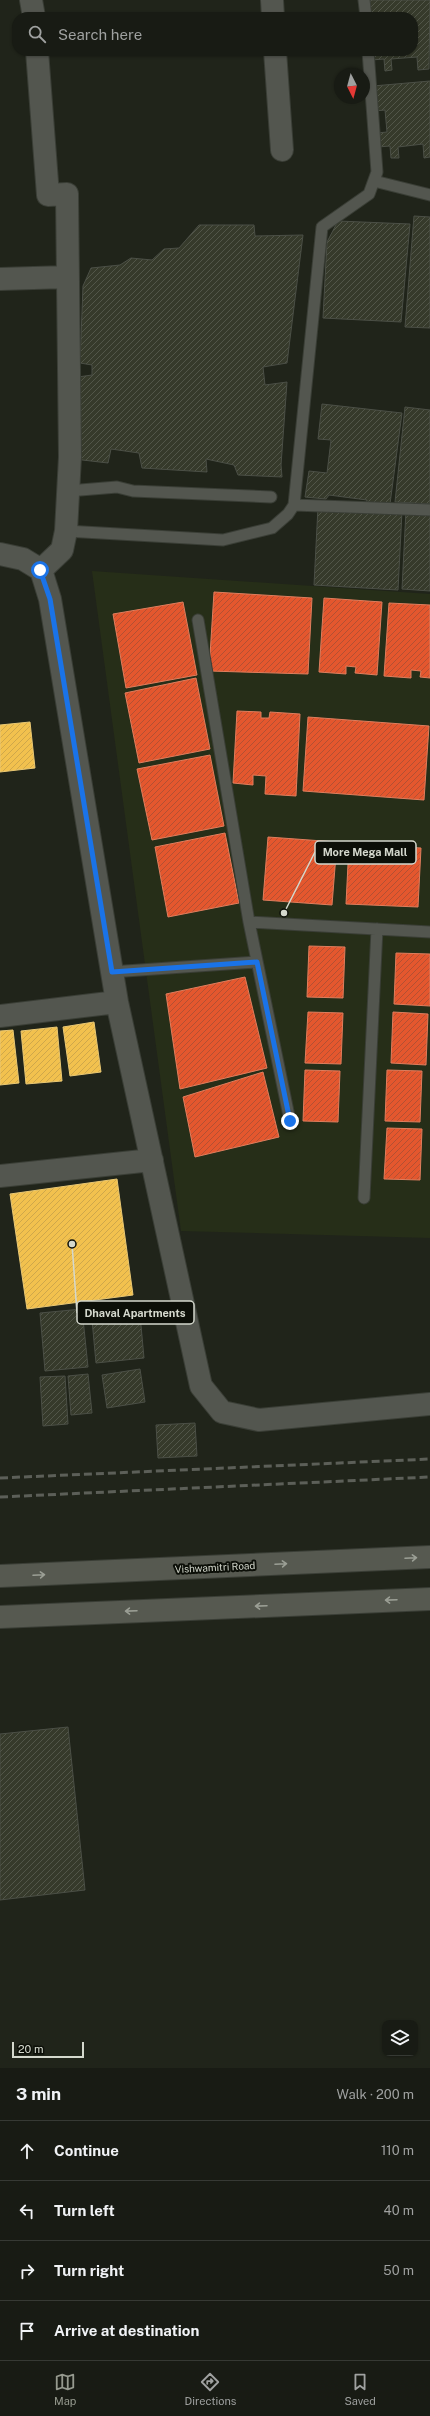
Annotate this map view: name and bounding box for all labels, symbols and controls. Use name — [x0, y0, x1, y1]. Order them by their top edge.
search box — [12, 12, 418, 56]
icon: search — [26, 23, 48, 45]
text: Search here — [58, 26, 142, 43]
north arrow — [334, 68, 370, 104]
route start — [31, 561, 49, 579]
callout: More Mega Mall — [315, 841, 416, 864]
text: More Mega Mall — [323, 846, 408, 858]
route end — [281, 1112, 299, 1130]
callout: Dhaval Apartments — [77, 1301, 194, 1324]
text: Dhaval Apartments — [84, 1307, 186, 1319]
one-way arrow — [404, 1554, 417, 1561]
street label: Vishwamitri Road — [174, 1559, 256, 1575]
one-way arrow — [274, 1560, 287, 1567]
one-way arrow — [32, 1571, 45, 1578]
one-way arrow — [385, 1597, 398, 1604]
one-way arrow — [255, 1602, 268, 1610]
one-way arrow — [125, 1608, 138, 1615]
map controls — [382, 2020, 418, 2056]
button: layers — [382, 2020, 418, 2056]
scale bar — [12, 2040, 84, 2059]
text: 20 m — [18, 2043, 43, 2055]
text: 3 min — [16, 2084, 61, 2104]
text: Walk · 200 m — [337, 2087, 414, 2102]
icon: ahead — [16, 2140, 38, 2162]
text: Continue — [54, 2142, 119, 2159]
text: 110 m — [381, 2143, 414, 2158]
icon: left — [16, 2200, 38, 2222]
text: Turn left — [54, 2202, 115, 2219]
text: 40 m — [383, 2203, 414, 2218]
icon: right — [16, 2260, 38, 2282]
text: Turn right — [54, 2262, 124, 2279]
text: 50 m — [383, 2263, 414, 2278]
icon: arrive — [16, 2320, 38, 2342]
text: Arrive at destination — [54, 2322, 199, 2339]
tab: Map — [54, 2371, 76, 2407]
tab: Directions — [185, 2371, 236, 2407]
tab: Saved — [344, 2371, 376, 2407]

